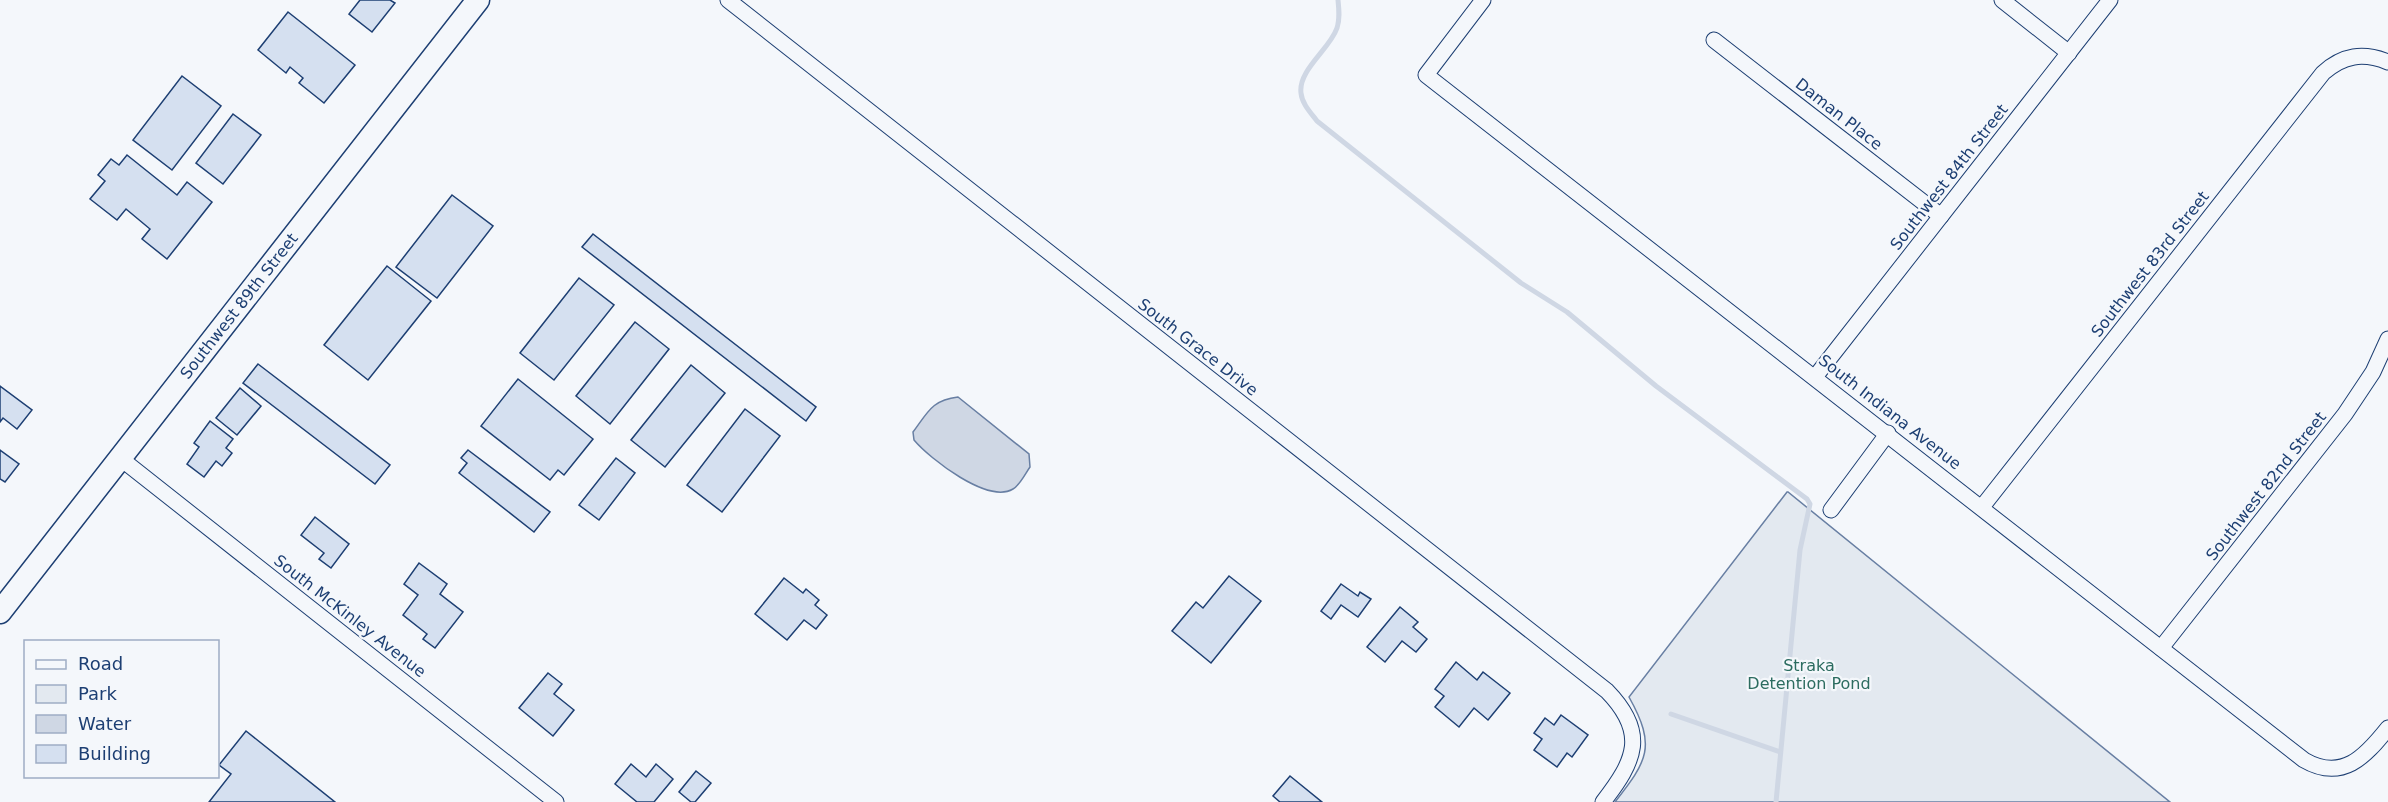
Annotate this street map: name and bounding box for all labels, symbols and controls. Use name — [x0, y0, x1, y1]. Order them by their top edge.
street label: Daman Place — [1792, 74, 1886, 154]
street label: Southwest 84th Street — [1886, 100, 2012, 254]
street label: Southwest 83rd Street — [2087, 187, 2213, 341]
street label: Southwest 89th Street — [176, 229, 302, 383]
street label: South Grace Drive — [1134, 294, 1262, 400]
street label: South Indiana Avenue — [1815, 351, 1965, 473]
street label: Southwest 82nd Street — [2202, 408, 2330, 564]
street label: South McKinley Avenue — [270, 551, 430, 681]
legend — [24, 640, 219, 778]
text: Road — [78, 653, 123, 674]
park label: Straka Detention Pond — [1747, 656, 1871, 693]
text: Park — [78, 683, 117, 704]
text: Water — [78, 713, 132, 734]
text: Building — [78, 743, 151, 764]

